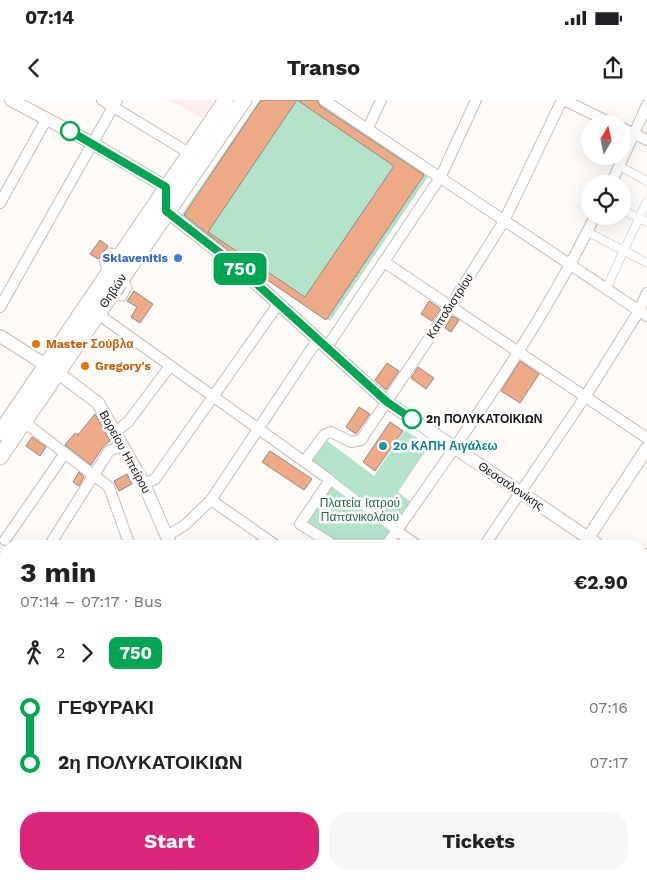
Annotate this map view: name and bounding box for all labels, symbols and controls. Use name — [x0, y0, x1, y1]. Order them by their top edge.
text: 07:14 — [25, 6, 74, 29]
icon: back — [20, 54, 48, 82]
icon: share — [599, 54, 627, 82]
text: Transo — [287, 55, 360, 80]
north arrow — [581, 115, 631, 165]
map controls — [581, 115, 631, 225]
unlabelled marker — [60, 121, 80, 141]
button: locate — [581, 175, 631, 225]
place label: Sklavenitis — [102, 251, 169, 265]
marker: Sklavenitis — [172, 252, 184, 264]
line badge: 750 — [211, 253, 269, 285]
text: 750 — [224, 258, 256, 279]
street label: Θηβών — [96, 271, 130, 311]
street label: Καποδιστρίου — [424, 271, 476, 341]
place label: Master Σούβλα — [46, 337, 134, 351]
marker: Master Σούβλα — [30, 338, 42, 350]
place label: Gregory's — [95, 359, 151, 373]
marker: Gregory's — [79, 360, 91, 372]
street label: Βορείου Ηπείρου — [96, 408, 154, 496]
marker: 2η ΠΟΛΥΚΑΤΟΙΚΙΩΝ — [402, 409, 422, 429]
place label: 2η ΠΟΛΥΚΑΤΟΙΚΙΩΝ — [426, 412, 543, 426]
place label: 2ο ΚΑΠΗ Αιγάλεω — [393, 439, 498, 453]
marker: 2ο ΚΑΠΗ Αιγάλεω — [377, 440, 389, 452]
street label: Θεσσαλονίκης — [476, 459, 547, 513]
park label: Πλατεία Ιατρού Παπανικολάου — [320, 496, 400, 524]
text: 3 min — [20, 556, 96, 589]
text: €2.90 — [574, 571, 628, 594]
text: 07:14 – 07:17 · Bus — [20, 592, 162, 611]
icon: walk — [20, 639, 48, 667]
icon: forward — [73, 639, 101, 667]
text: 750 — [119, 642, 152, 663]
text: 2 — [56, 643, 65, 662]
text: ΓΕΦΥΡΑΚΙ — [58, 696, 154, 719]
text: 07:16 — [589, 698, 628, 717]
text: 2η ΠΟΛΥΚΑΤΟΙΚΙΩΝ — [58, 751, 242, 774]
text: 07:17 — [589, 753, 628, 772]
button: Start — [20, 812, 319, 870]
button: Tickets — [329, 812, 628, 870]

